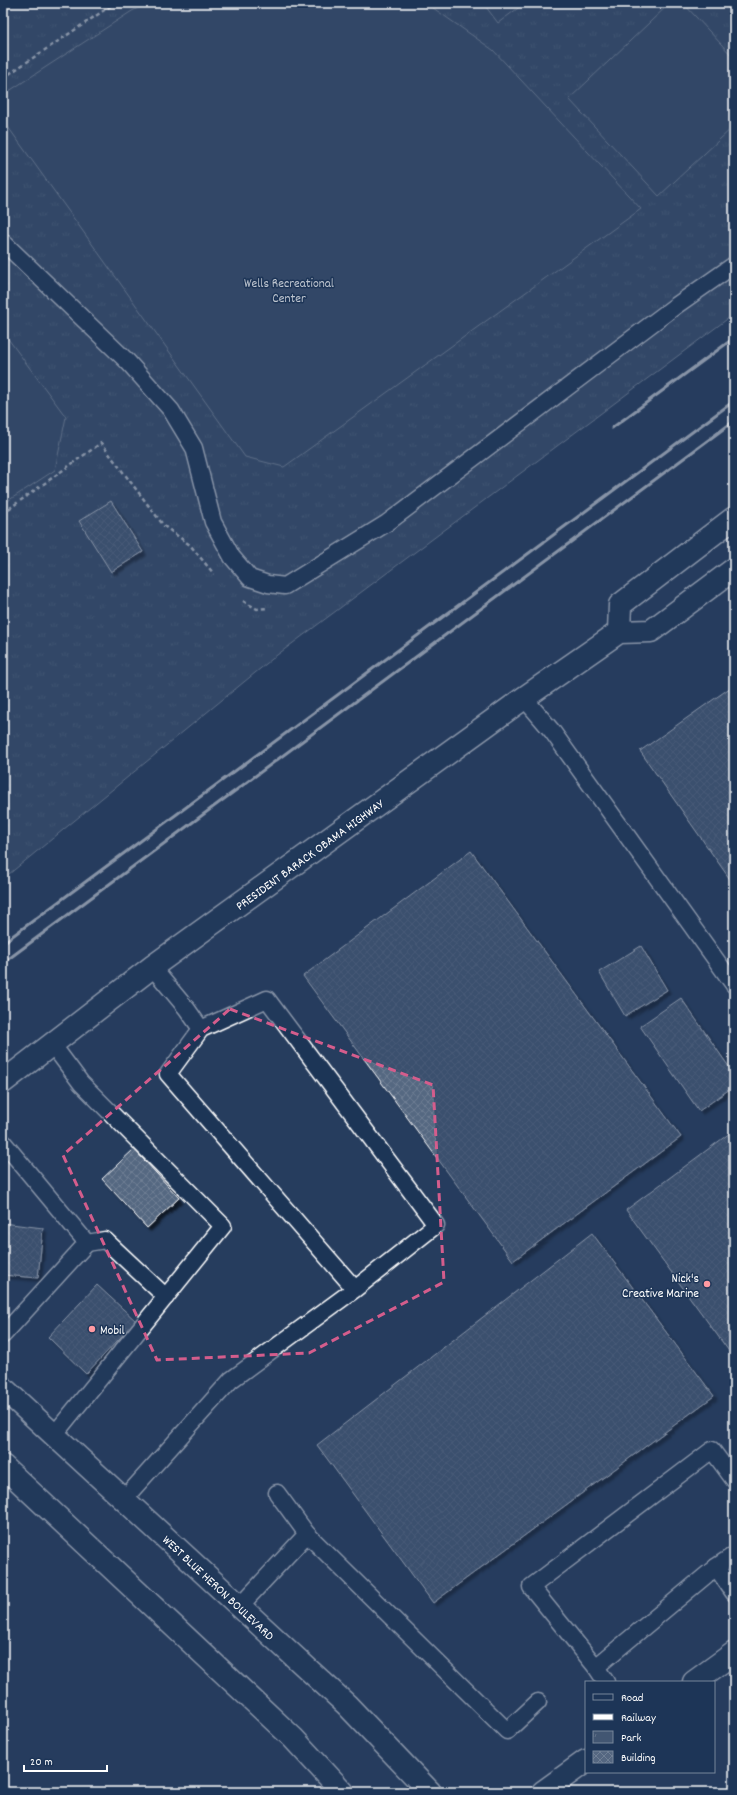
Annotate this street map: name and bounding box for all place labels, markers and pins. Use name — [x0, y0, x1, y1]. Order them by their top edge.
place label: Nick's Creative Marine — [622, 1270, 699, 1304]
marker: Nick's Creative Marine — [702, 1279, 712, 1289]
place label: Mobil — [100, 1322, 125, 1341]
marker: Mobil — [87, 1324, 97, 1334]

